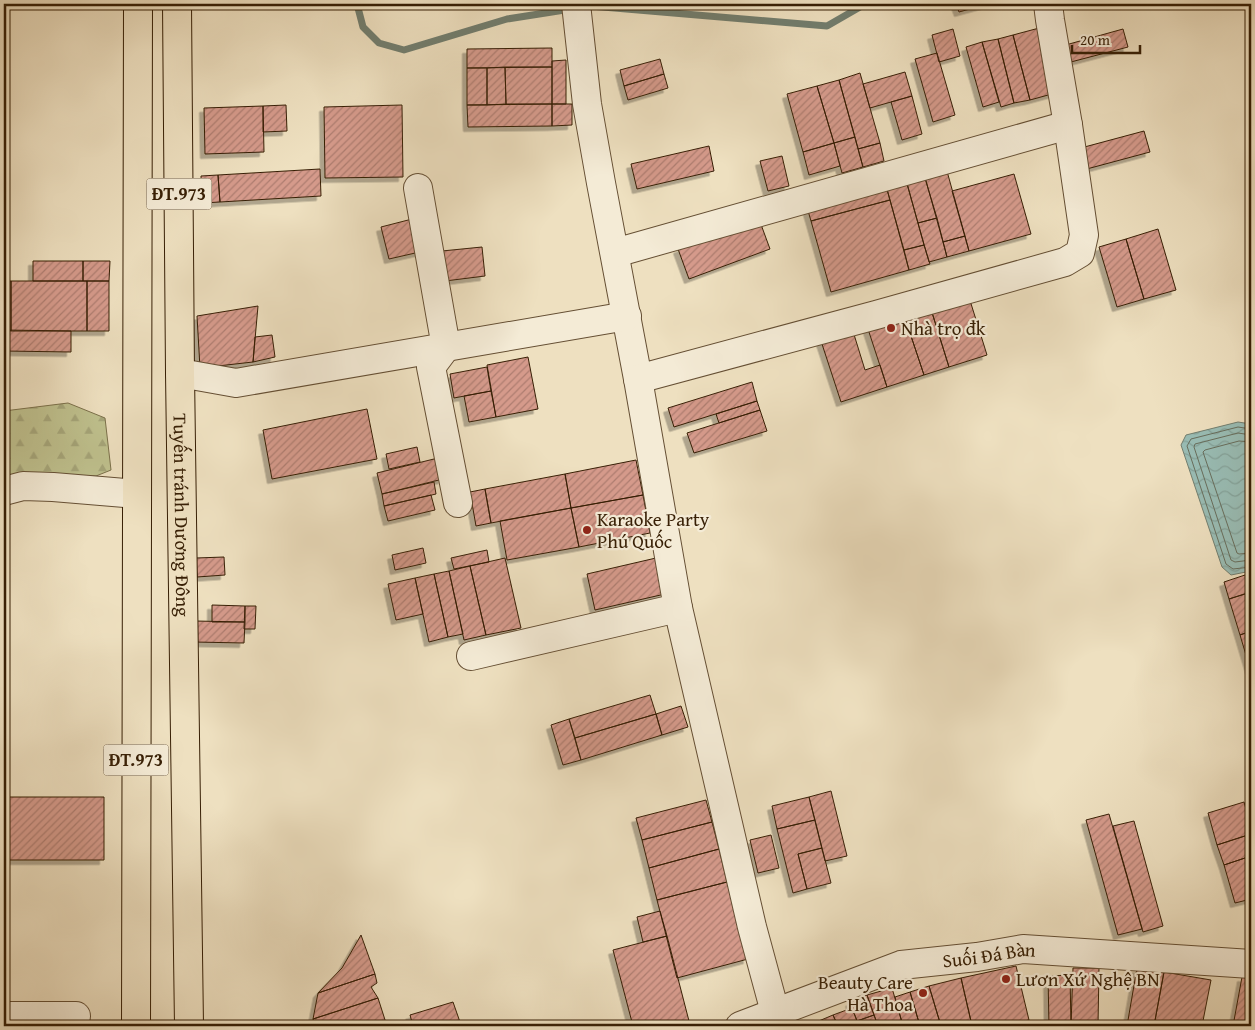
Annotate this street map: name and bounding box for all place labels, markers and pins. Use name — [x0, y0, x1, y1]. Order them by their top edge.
place label: Nhà trọ đk — [901, 314, 986, 342]
marker: Nhà trọ đk — [885, 322, 897, 334]
place label: Karaoke Party Phú Quốc — [597, 505, 710, 555]
marker: Karaoke Party Phú Quốc — [581, 524, 593, 536]
place label: Lươn Xứ Nghệ BN — [1016, 965, 1160, 993]
place label: Beauty Care Hà Thoa — [818, 968, 913, 1018]
marker: Lươn Xứ Nghệ BN — [1000, 973, 1012, 985]
marker: Beauty Care Hà Thoa — [917, 987, 929, 999]

